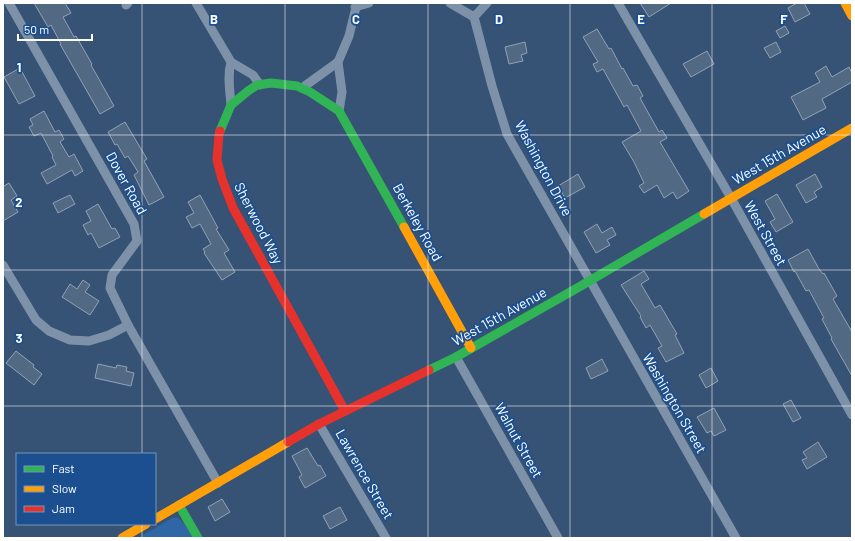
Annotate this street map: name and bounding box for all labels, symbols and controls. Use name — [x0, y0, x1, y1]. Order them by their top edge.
text: B — [210, 11, 218, 27]
text: C — [352, 11, 360, 27]
text: D — [495, 11, 503, 27]
text: E — [637, 11, 645, 27]
text: F — [780, 11, 788, 27]
scale bar — [18, 16, 92, 42]
text: 50 m — [24, 22, 49, 36]
text: 1 — [17, 59, 21, 75]
street label: Washington Drive — [512, 117, 576, 219]
street label: West 15th Avenue — [729, 120, 829, 188]
street label: Dover Road — [103, 149, 151, 217]
street label: Sherwood Way — [231, 179, 287, 267]
street label: Berkeley Road — [390, 180, 446, 264]
text: 2 — [15, 194, 23, 210]
street label: West Street — [741, 197, 791, 269]
street label: West 15th Avenue — [449, 283, 549, 349]
text: 3 — [15, 330, 23, 346]
street label: Washington Street — [639, 350, 711, 456]
street label: Walnut Street — [491, 400, 547, 480]
street label: Lawrence Street — [332, 426, 398, 522]
legend — [16, 453, 156, 525]
text: Fast — [52, 461, 75, 475]
text: Slow — [52, 481, 77, 495]
text: Jam — [52, 501, 75, 515]

